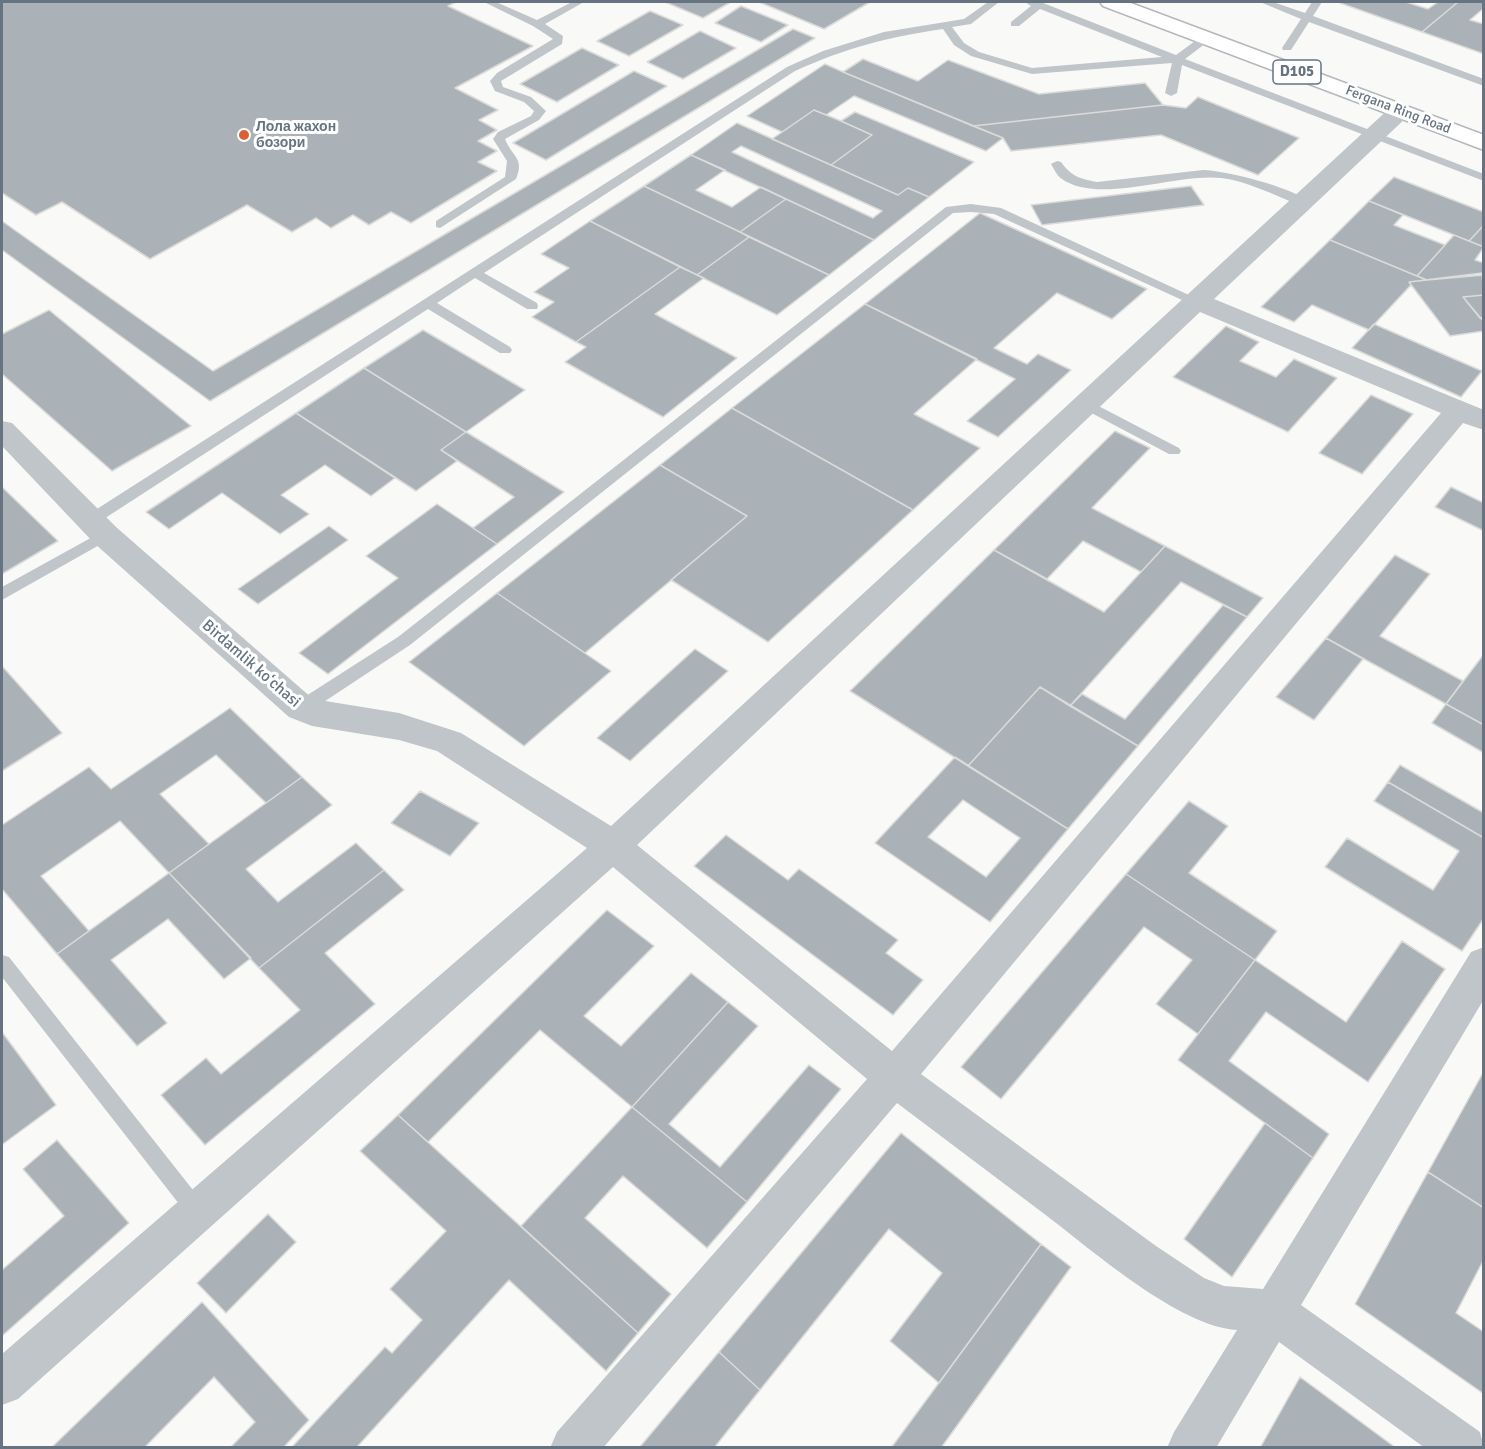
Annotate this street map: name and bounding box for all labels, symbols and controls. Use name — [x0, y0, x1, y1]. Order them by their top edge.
road number: D105 — [1273, 60, 1321, 84]
street label: Fergana Ring Road — [1343, 82, 1453, 138]
place label: Лола жахон бозори — [256, 119, 336, 152]
marker: Лола жахон бозори — [237, 128, 251, 142]
street label: Birdamlik koʻchasi — [198, 616, 304, 712]

